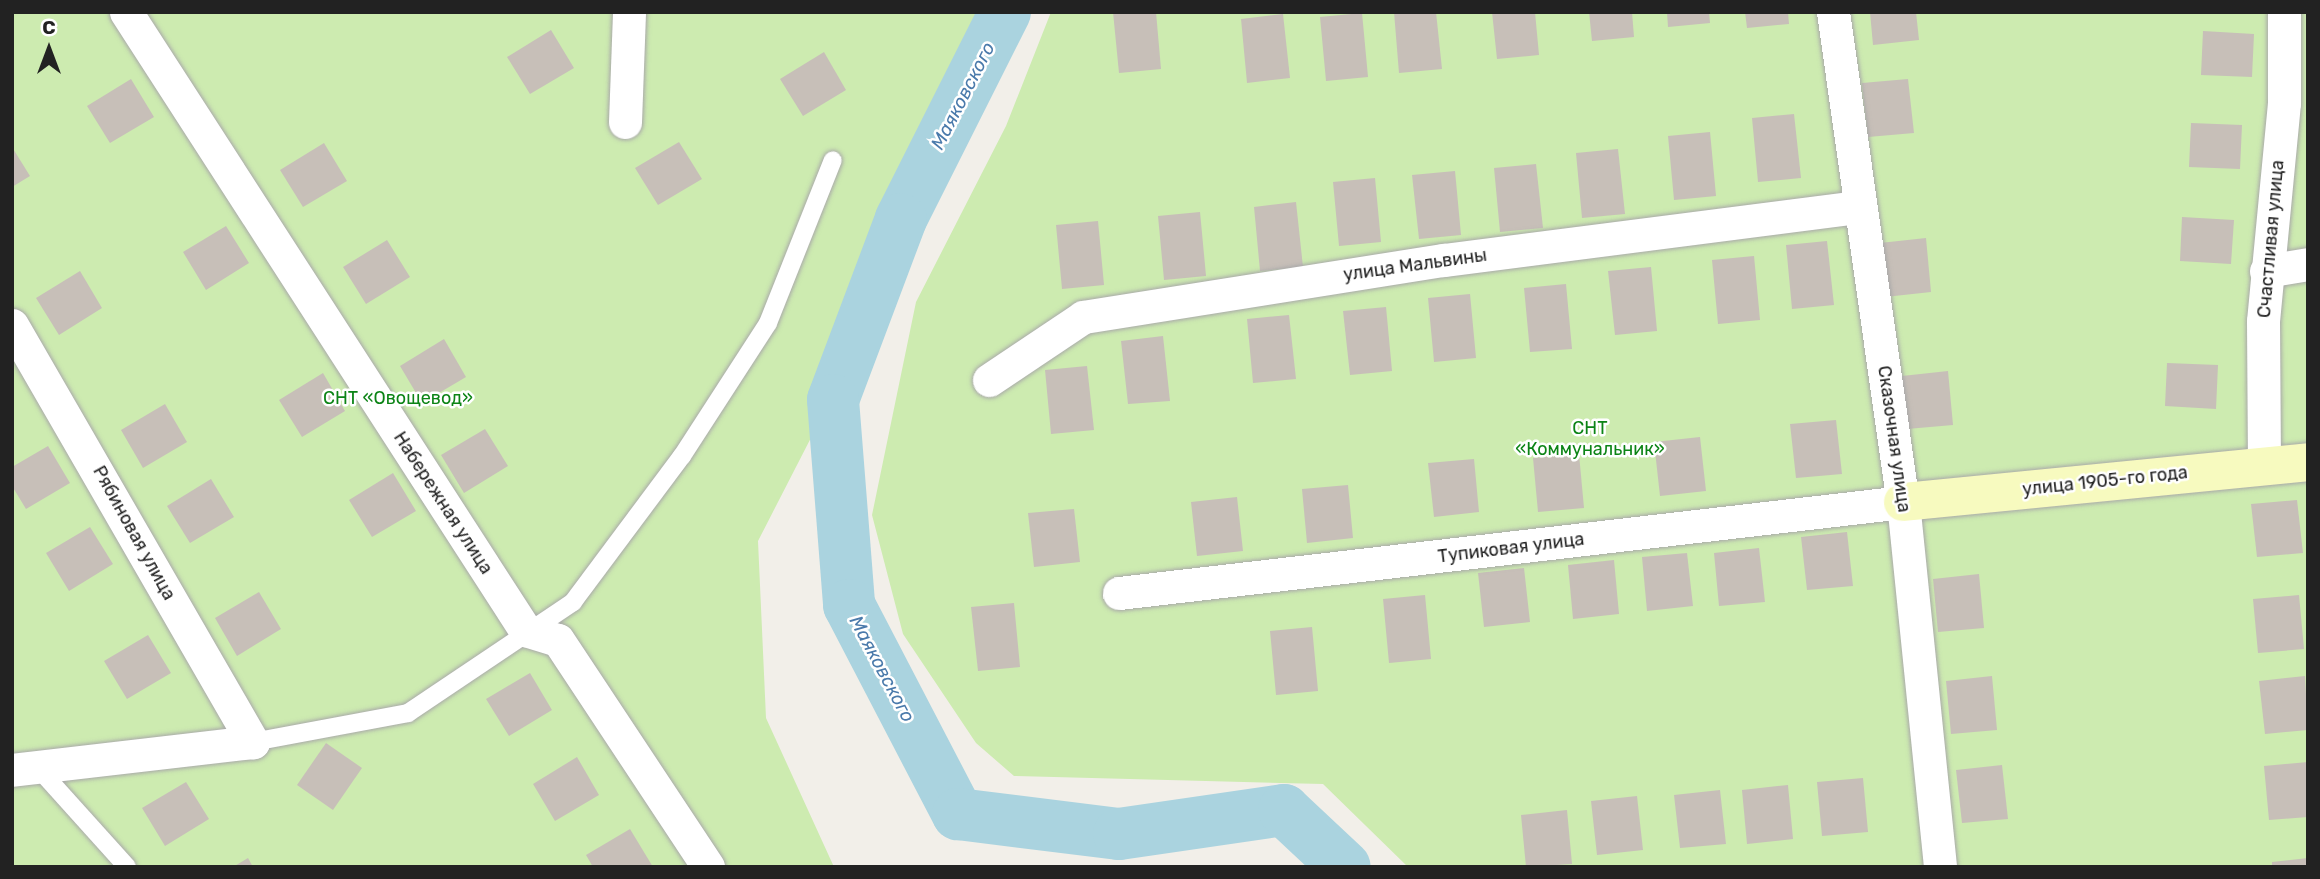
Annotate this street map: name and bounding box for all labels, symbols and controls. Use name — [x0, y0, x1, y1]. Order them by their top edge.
north arrow — [14, 14, 84, 84]
text: С — [42, 16, 56, 39]
water label: Маяковского — [926, 38, 1000, 154]
street label: Счастливая улица — [2253, 159, 2289, 319]
street label: улица Мальвины — [1342, 244, 1488, 286]
street label: Сказочная улица — [1873, 364, 1915, 514]
park label: СНТ «Овощевод» — [323, 387, 473, 409]
park label: СНТ «Коммунальник» — [1515, 418, 1665, 460]
street label: Набережная улица — [389, 428, 497, 578]
street label: Рябиновая улица — [88, 462, 180, 604]
street label: улица 1905-го года — [2021, 462, 2189, 500]
street label: Тупиковая улица — [1436, 528, 1586, 568]
water label: Маяковского — [844, 612, 920, 726]

